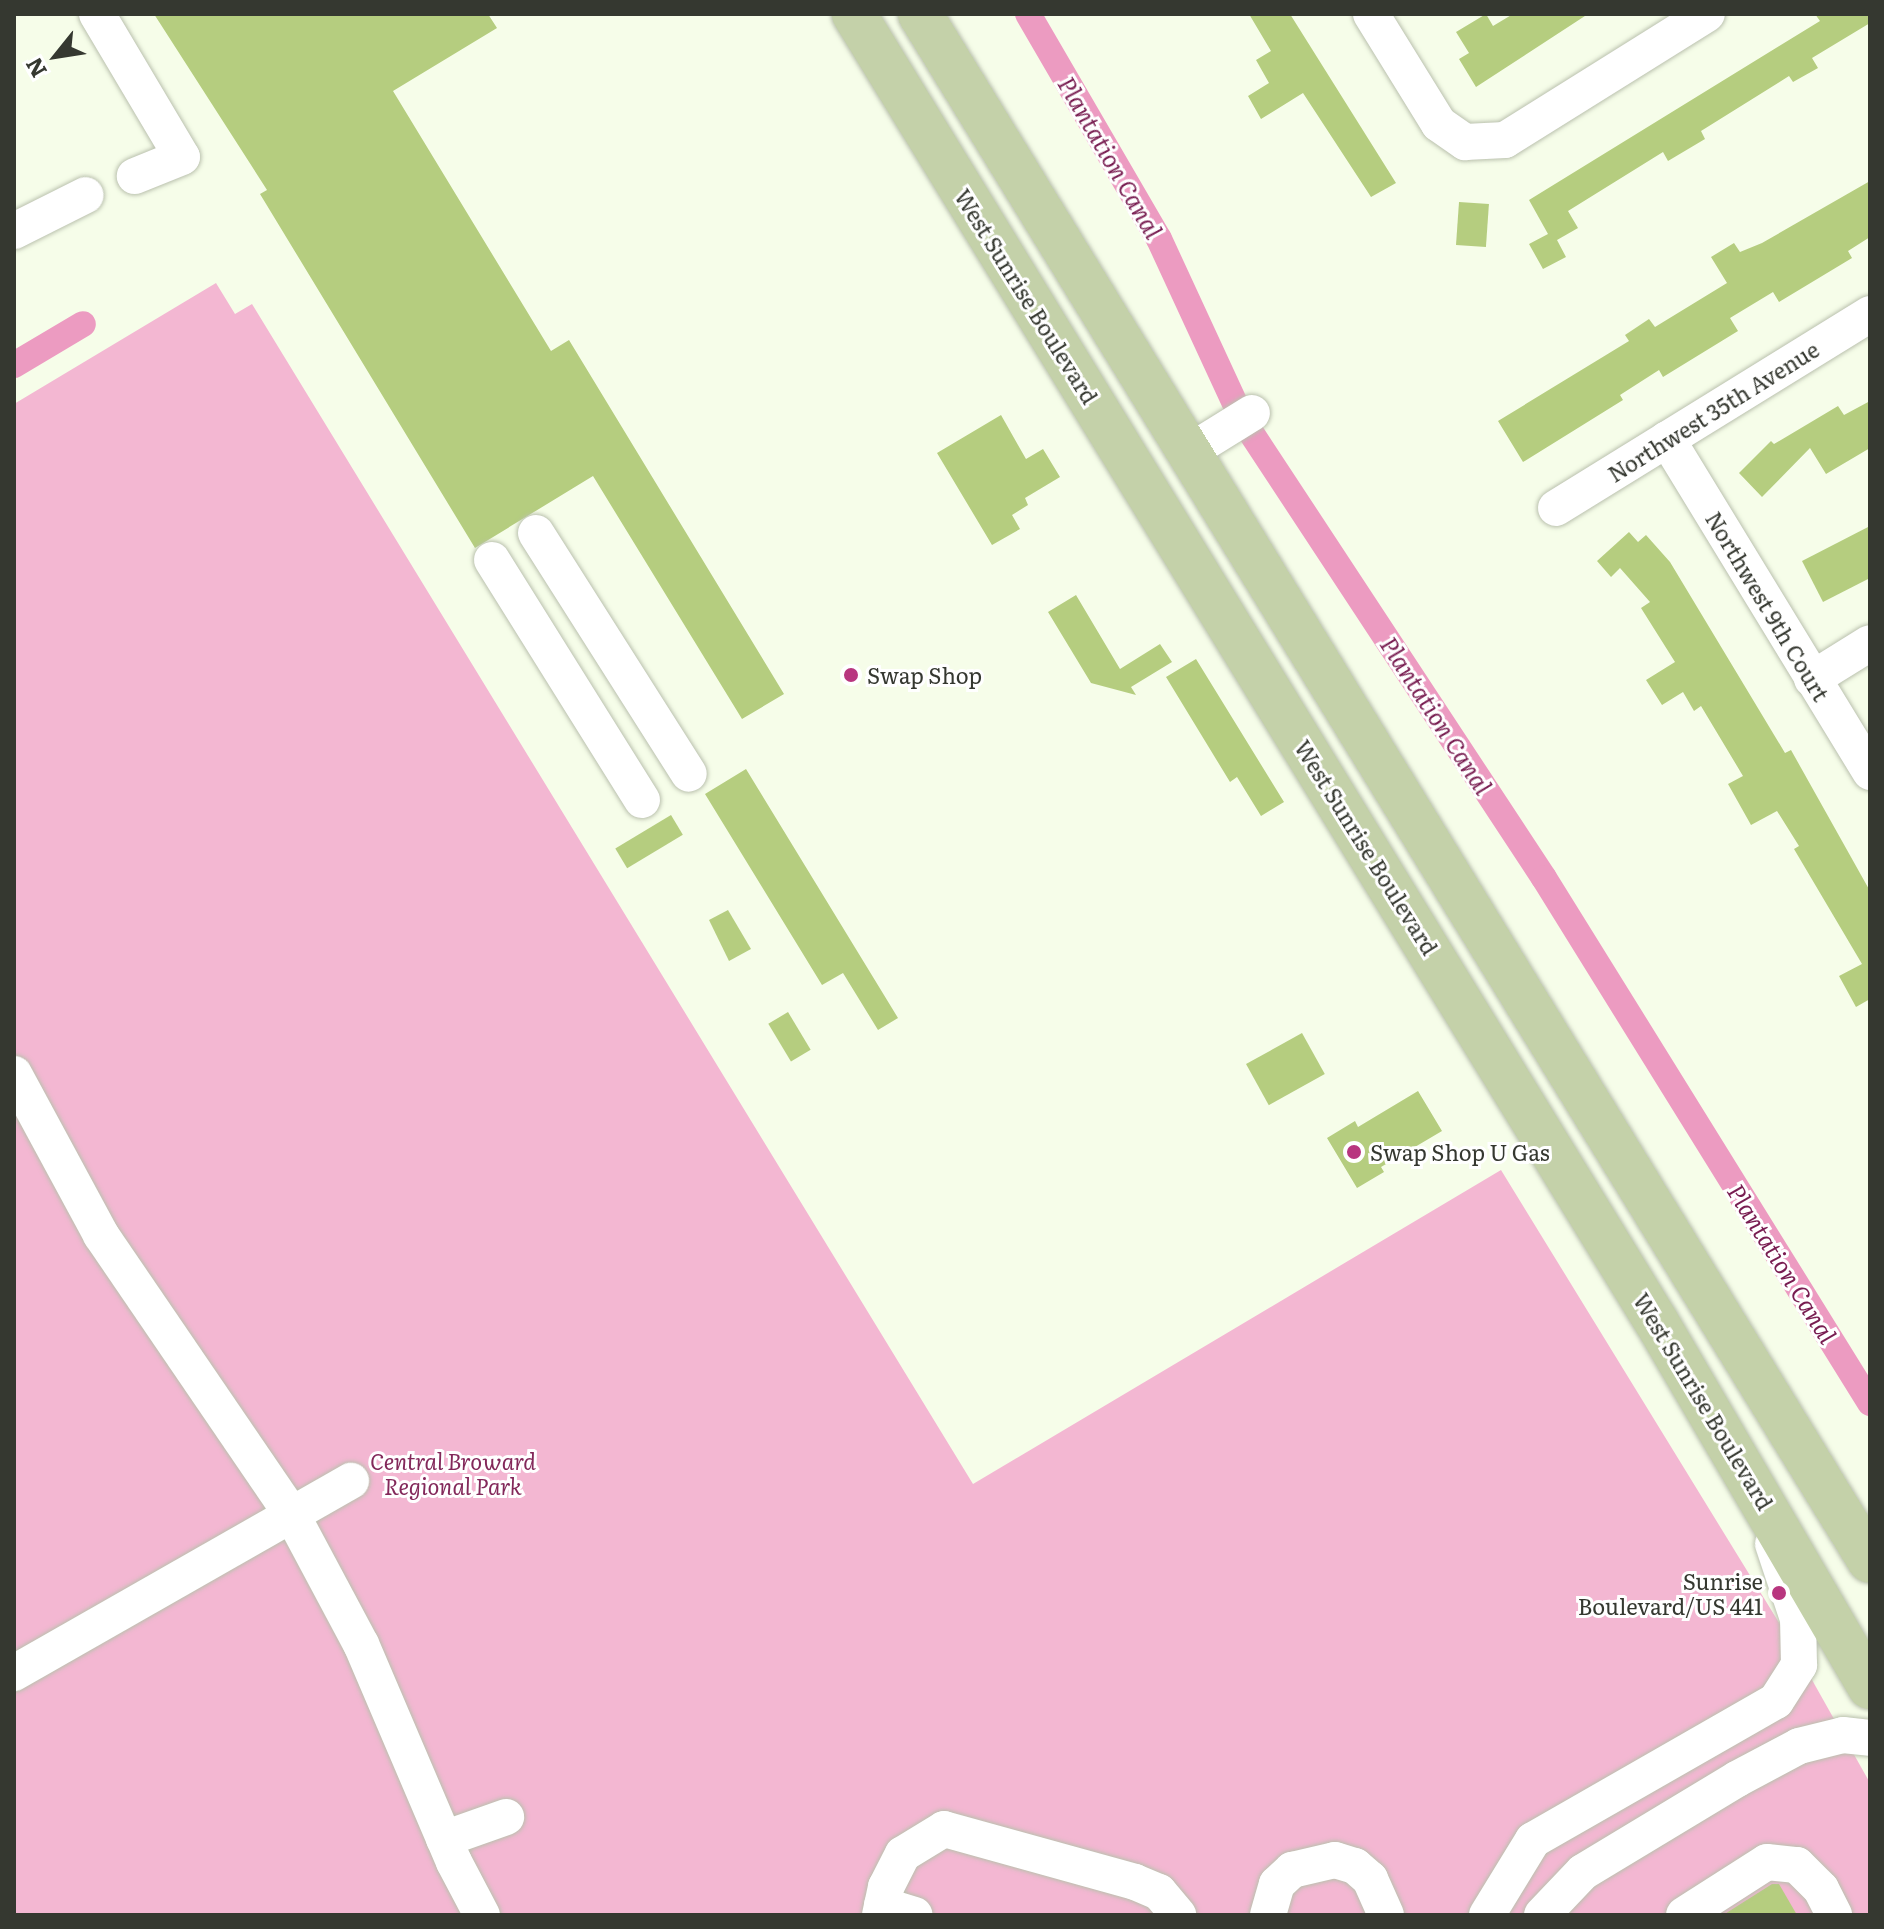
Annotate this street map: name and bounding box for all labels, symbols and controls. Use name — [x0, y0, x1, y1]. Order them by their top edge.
north arrow — [16, 16, 96, 96]
text: N — [16, 52, 54, 84]
water label: Plantation Canal — [1053, 71, 1169, 243]
street label: West Sunrise Boulevard — [950, 184, 1104, 408]
street label: Northwest 35th Avenue — [1603, 335, 1823, 487]
street label: Northwest 9th Court — [1701, 506, 1835, 706]
water label: Plantation Canal — [1375, 631, 1499, 799]
place label: Swap Shop — [867, 662, 982, 688]
marker: Swap Shop — [842, 666, 860, 684]
street label: West Sunrise Boulevard — [1290, 735, 1444, 959]
place label: Swap Shop U Gas — [1370, 1139, 1550, 1165]
marker: Swap Shop U Gas — [1345, 1143, 1363, 1161]
water label: Plantation Canal — [1722, 1178, 1844, 1348]
street label: West Sunrise Boulevard — [1629, 1288, 1779, 1514]
park label: Central Broward Regional Park — [370, 1447, 536, 1498]
place label: Sunrise Boulevard/US 441 — [1578, 1567, 1763, 1618]
marker: Sunrise Boulevard/US 441 — [1770, 1584, 1788, 1602]

